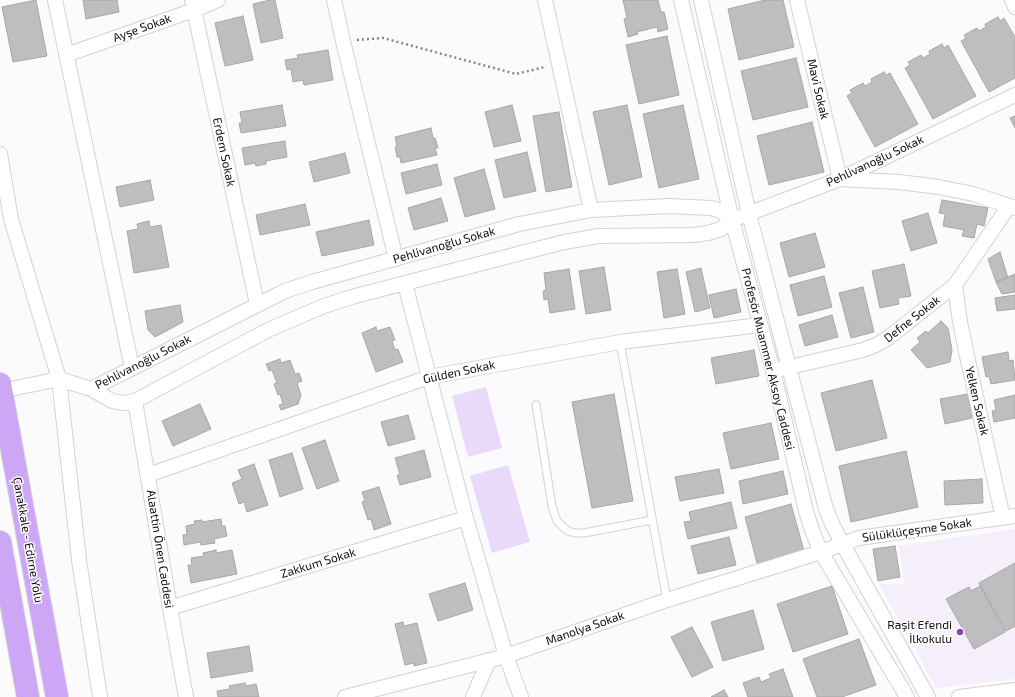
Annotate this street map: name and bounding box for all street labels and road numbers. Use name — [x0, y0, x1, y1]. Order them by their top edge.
street label: Ayşe Sokak — [111, 11, 173, 45]
street label: Mavi Sokak — [804, 57, 832, 121]
street label: Erdem Sokak — [210, 116, 238, 188]
street label: Pehlivanoğlu Sokak — [824, 132, 926, 190]
street label: Pehlivanoğlu Sokak — [391, 224, 497, 266]
street label: Profesör Muammer Aksoy Caddesi — [738, 267, 798, 451]
street label: Defne Sokak — [881, 293, 943, 345]
street label: Pehlivanoğlu Sokak — [93, 332, 193, 392]
street label: Gülden Sokak — [422, 357, 496, 387]
street label: Yelken Sokak — [962, 365, 992, 437]
street label: Çanakkale - Edirne Yolu — [10, 476, 46, 604]
street label: Alaattin Önen Caddesi — [144, 489, 176, 609]
street label: Sülüklüçeşme Sokak — [861, 515, 973, 545]
street label: Zakkum Sokak — [279, 545, 357, 581]
street label: Manolya Sokak — [544, 608, 626, 648]

